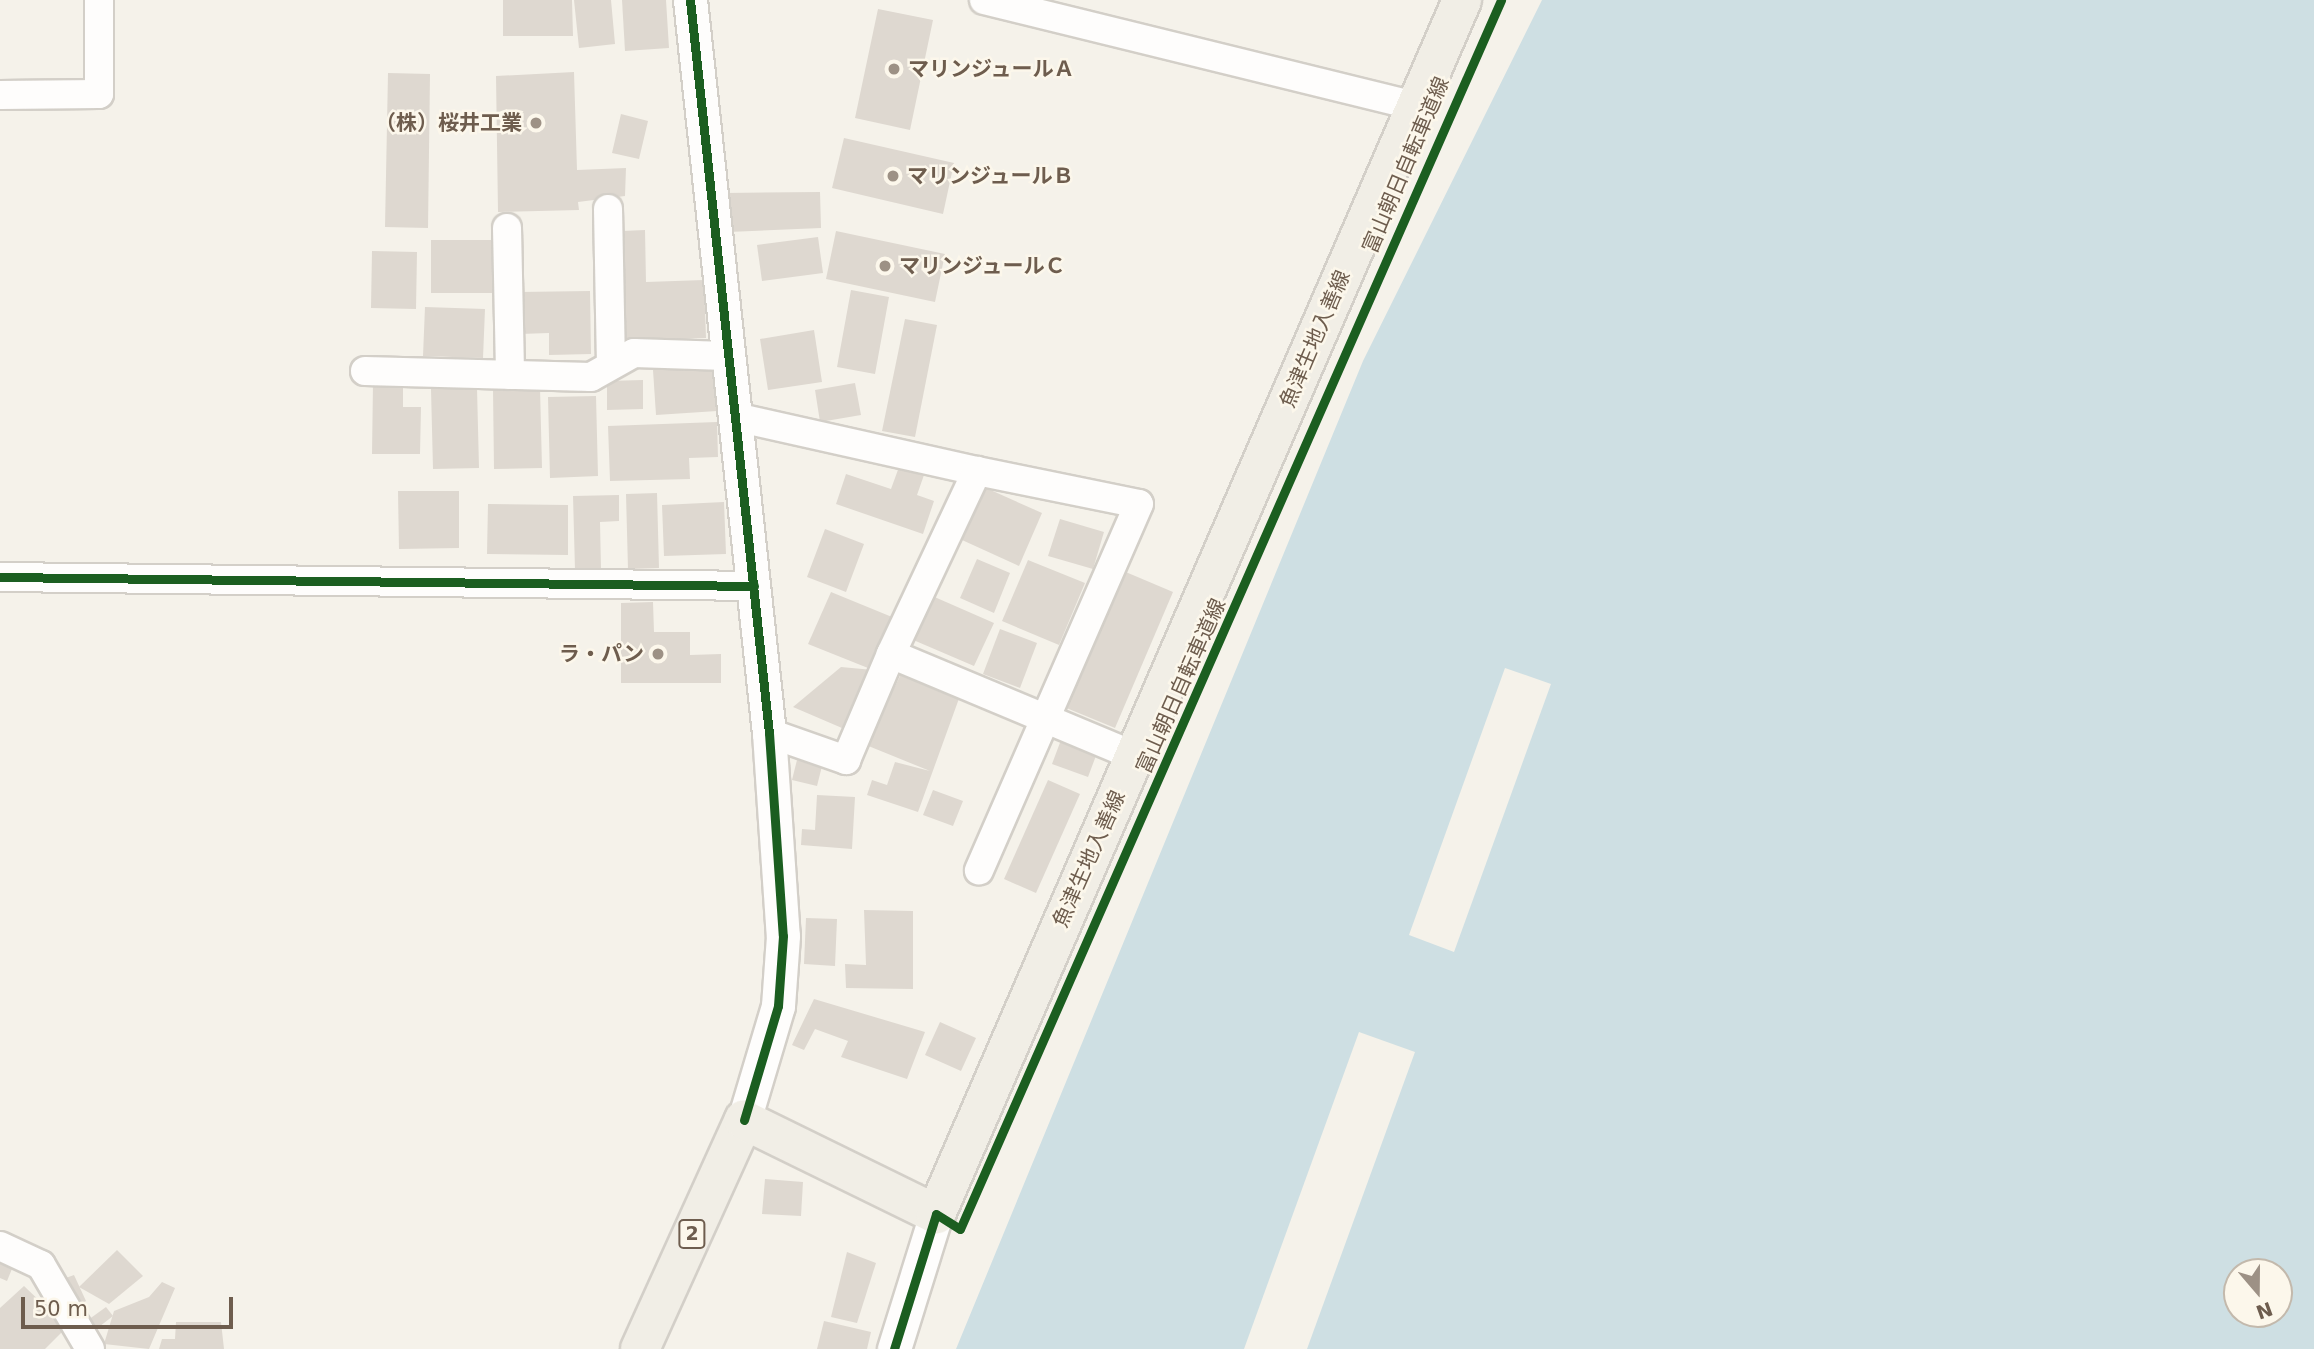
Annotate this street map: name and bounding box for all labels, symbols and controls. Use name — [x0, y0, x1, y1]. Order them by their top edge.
place label: マリンジュールＡ — [908, 56, 1076, 82]
marker: マリンジュールＡ — [886, 61, 902, 77]
street label: 富山朝日自転車道線 — [1357, 73, 1455, 257]
place label: （株）桜井工業 — [375, 110, 522, 136]
marker: （株）桜井工業 — [528, 115, 544, 131]
place label: マリンジュールＢ — [907, 163, 1075, 189]
marker: マリンジュールＢ — [885, 168, 901, 184]
place label: マリンジュールＣ — [899, 253, 1067, 279]
marker: マリンジュールＣ — [877, 258, 893, 274]
street label: 魚津生地入善線 — [1275, 266, 1355, 412]
street label: 富山朝日自転車道線 — [1131, 595, 1231, 777]
place label: ラ・パン — [560, 641, 644, 667]
marker: ラ・パン — [650, 646, 666, 662]
street label: 魚津生地入善線 — [1048, 787, 1130, 931]
road number: 2 — [678, 1218, 706, 1250]
north arrow — [2223, 1258, 2293, 1328]
scale bar — [24, 1282, 236, 1326]
text: 50 m — [34, 1297, 88, 1321]
text: N — [2253, 1298, 2276, 1324]

